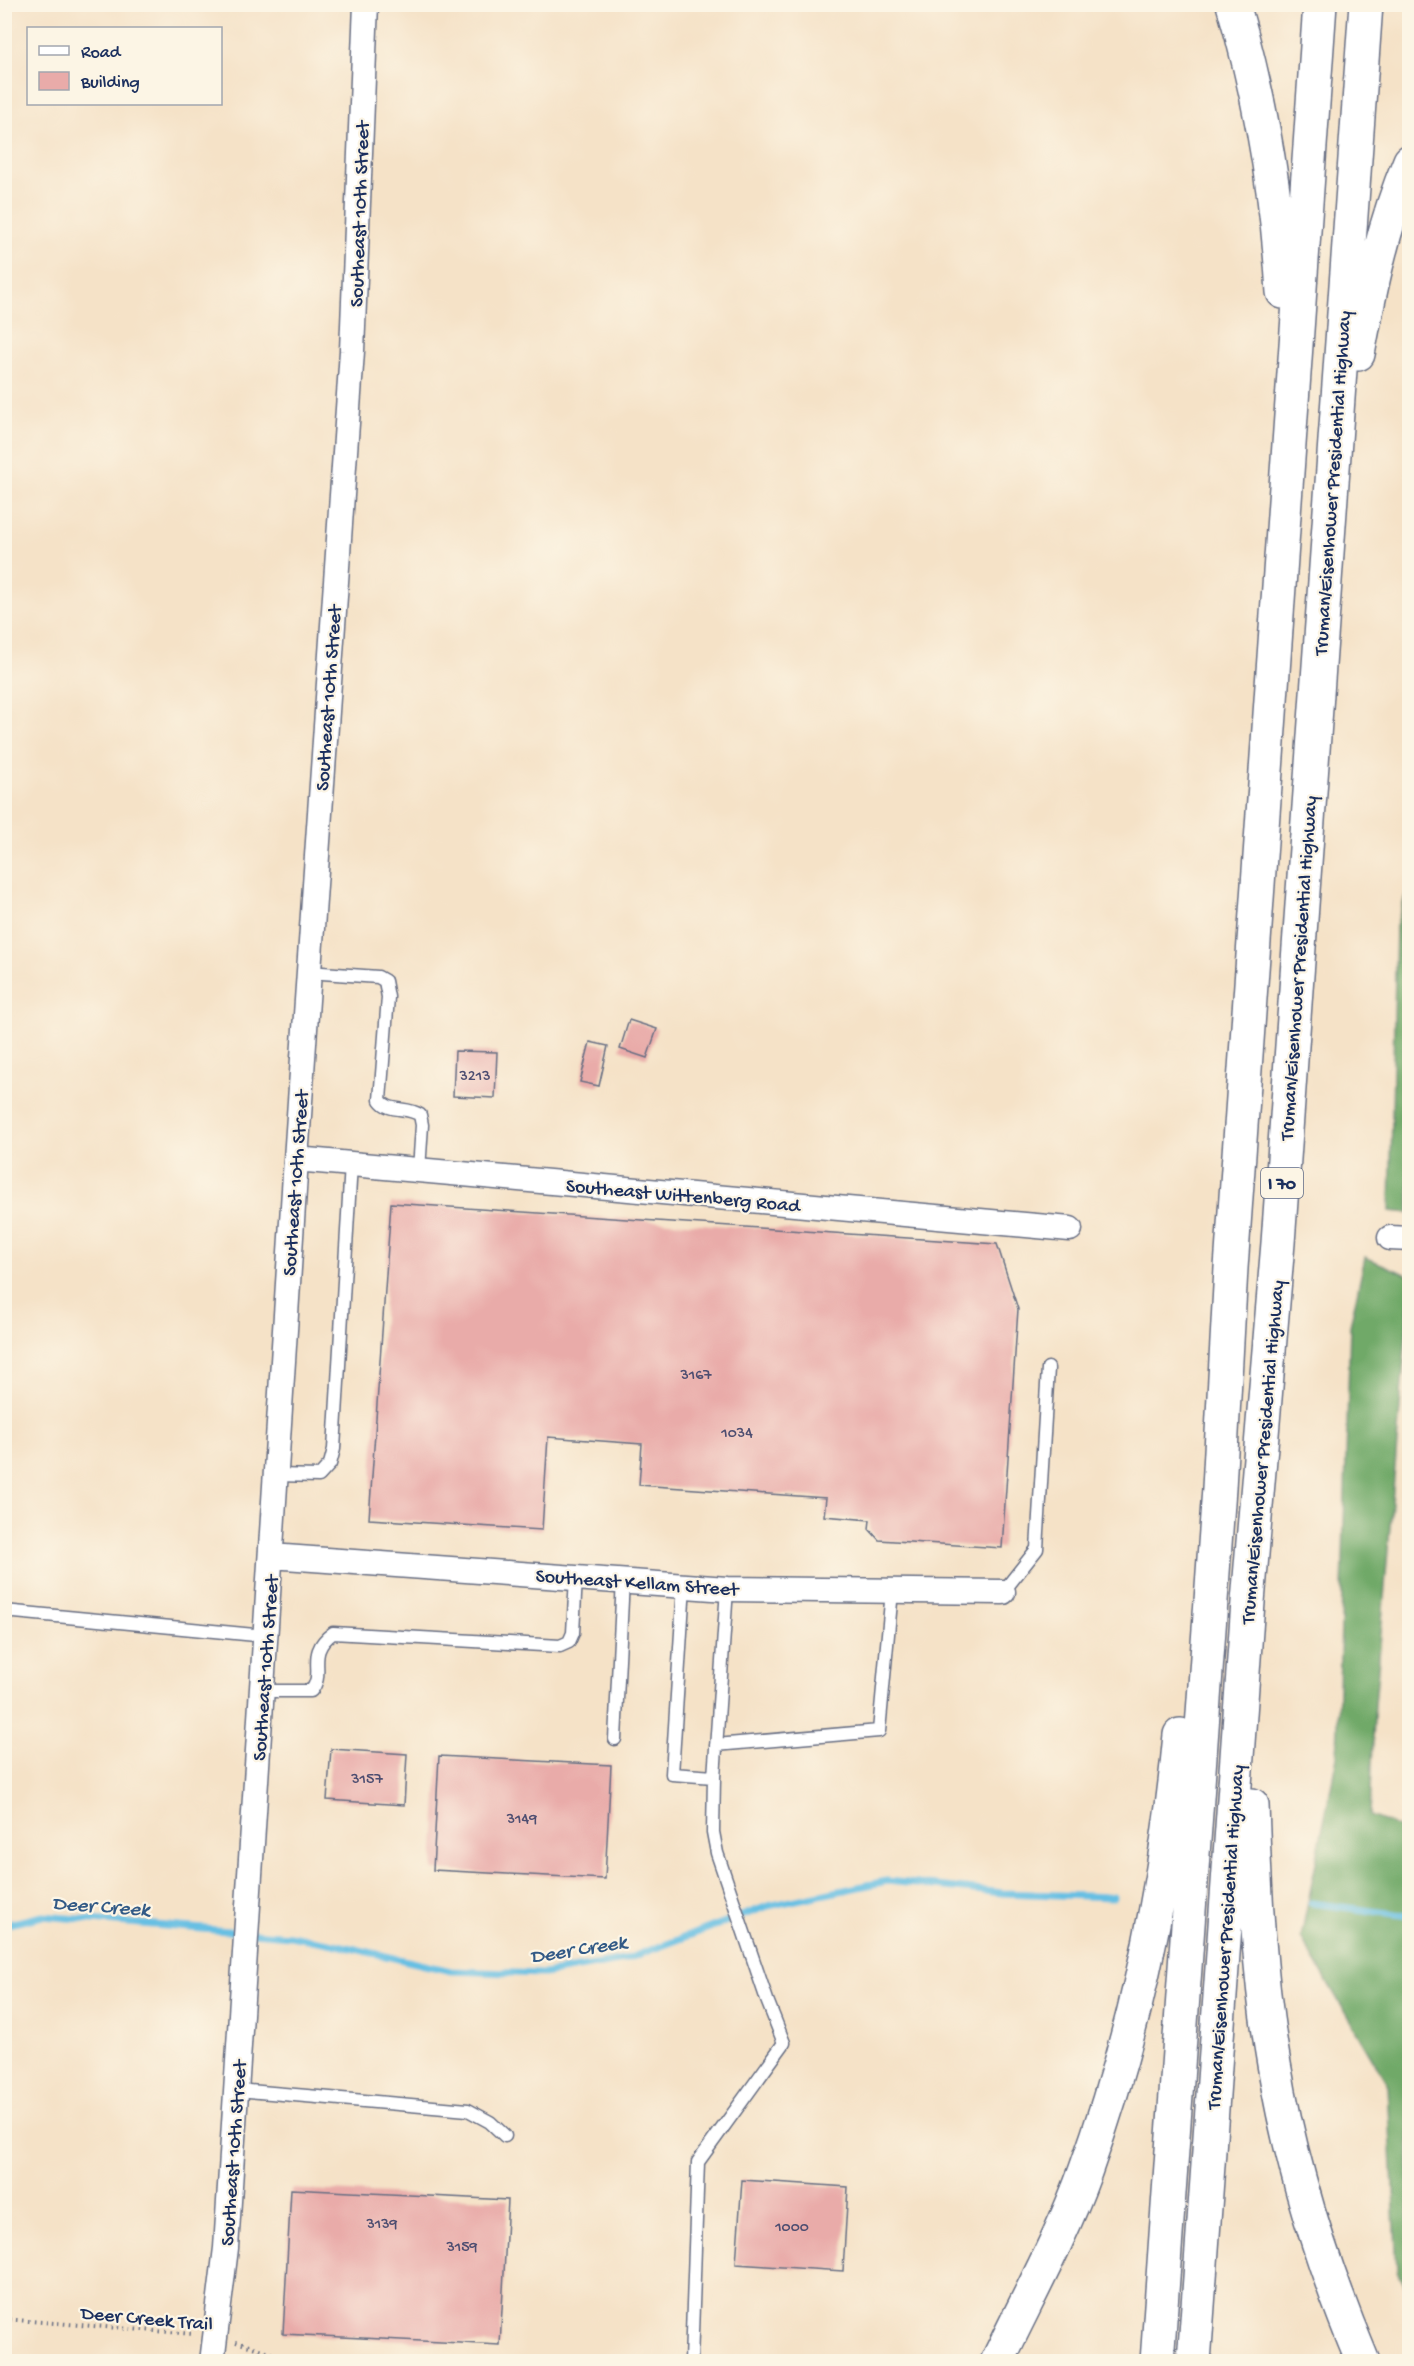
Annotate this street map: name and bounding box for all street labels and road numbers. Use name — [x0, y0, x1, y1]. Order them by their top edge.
street label: Southeast 10th Street — [347, 119, 376, 307]
street label: Truman/Eisenhower Presidential Highway — [1311, 310, 1358, 657]
street label: Southeast 10th Street — [313, 603, 349, 792]
street label: Truman/Eisenhower Presidential Highway — [1277, 795, 1324, 1142]
street label: Southeast 10th Street — [280, 1088, 316, 1277]
road number: I 70 — [1261, 1168, 1303, 1198]
street label: Southeast Wittenberg Road — [565, 1176, 803, 1219]
street label: Truman/Eisenhower Presidential Highway — [1238, 1279, 1291, 1626]
street label: Southeast Kellam Street — [535, 1566, 741, 1603]
street label: Southeast 10th Street — [250, 1573, 286, 1762]
street label: Truman/Eisenhower Presidential Highway — [1204, 1764, 1251, 2111]
street label: Southeast 10th Street — [218, 2058, 254, 2247]
street label: Deer Creek Trail — [78, 2303, 214, 2338]

